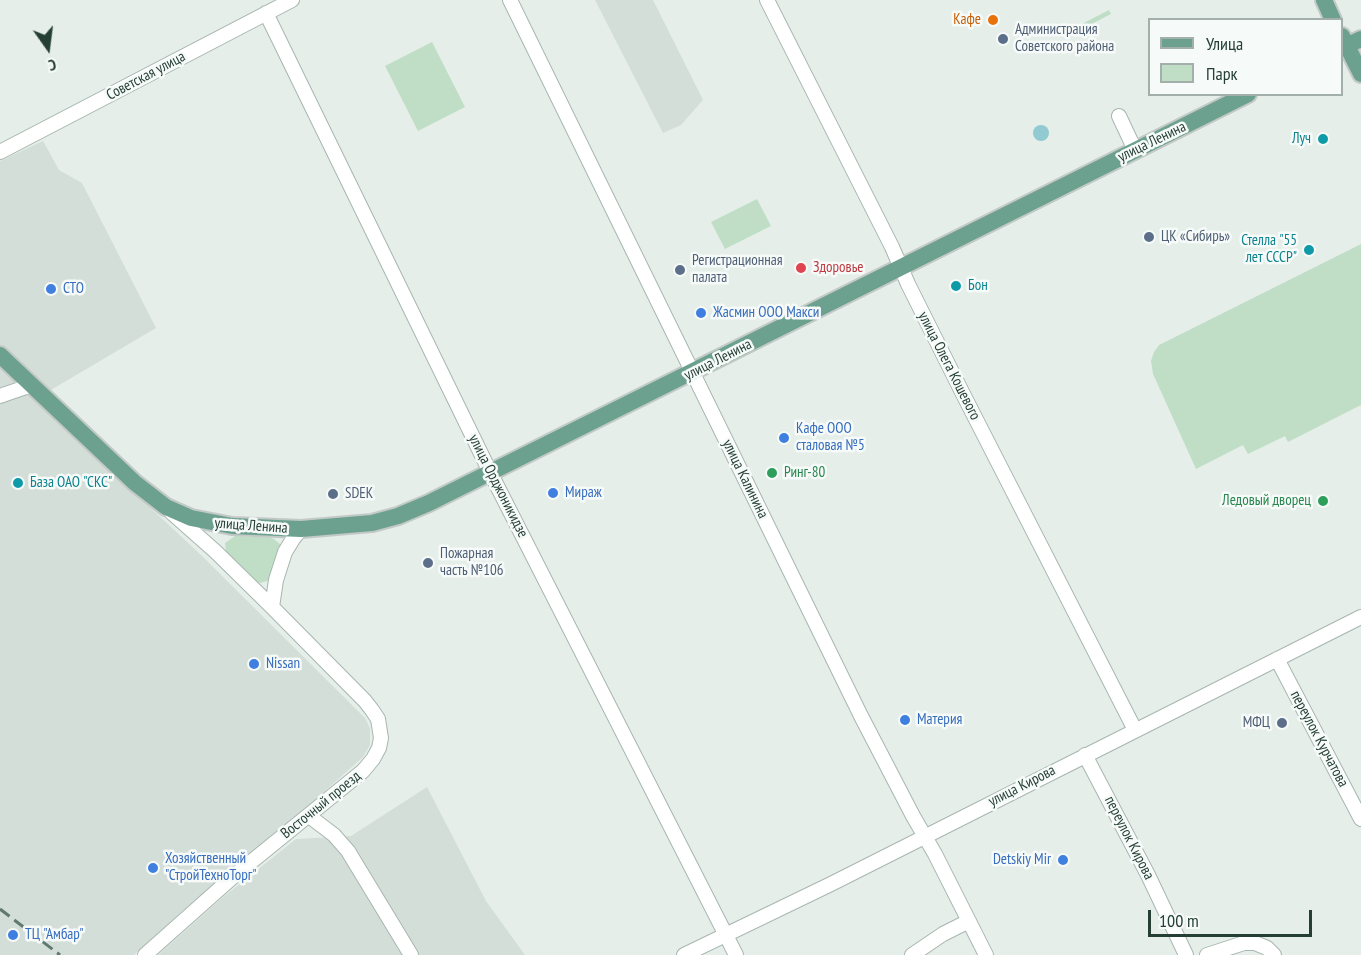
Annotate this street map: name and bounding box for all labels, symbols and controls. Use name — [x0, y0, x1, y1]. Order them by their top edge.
place label: Кафе — [953, 11, 981, 29]
marker: Кафе — [986, 13, 1000, 27]
north arrow — [18, 18, 78, 78]
legend — [1148, 18, 1343, 96]
place label: Администрация Советского района — [1015, 21, 1114, 56]
marker: Администрация Советского района — [996, 32, 1010, 46]
text: Улица — [1206, 32, 1243, 55]
street label: Советская улица — [104, 48, 188, 104]
text: С — [46, 55, 58, 76]
text: Парк — [1206, 62, 1237, 85]
street label: улица Ленина — [1115, 118, 1189, 166]
place label: Луч — [1292, 130, 1311, 148]
marker: Луч — [1316, 132, 1330, 146]
place label: ЦК «Сибирь» — [1161, 228, 1230, 246]
marker: ЦК «Сибирь» — [1142, 230, 1156, 244]
place label: Стелла "55 лет СССР" — [1241, 232, 1297, 267]
marker: Стелла "55 лет СССР" — [1302, 243, 1316, 257]
place label: Регистрационная палата — [692, 252, 783, 287]
place label: Здоровье — [813, 259, 863, 277]
marker: Здоровье — [794, 261, 808, 275]
marker: Регистрационная палата — [673, 263, 687, 277]
place label: Бон — [968, 277, 988, 295]
marker: Бон — [949, 279, 963, 293]
place label: СТО — [63, 280, 84, 298]
marker: СТО — [44, 282, 58, 296]
place label: Жасмин ООО Макси — [713, 304, 819, 322]
marker: Жасмин ООО Макси — [694, 306, 708, 320]
street label: улица Олега Кошевого — [914, 309, 984, 423]
street label: улица Ленина — [681, 335, 755, 385]
place label: Кафе ООО сталовая №5 — [796, 420, 865, 455]
street label: улица Орджоникидзе — [464, 431, 532, 541]
marker: Кафе ООО сталовая №5 — [777, 431, 791, 445]
street label: улица Калинина — [718, 437, 772, 521]
place label: Ринг-80 — [784, 464, 825, 482]
marker: Ринг-80 — [765, 466, 779, 480]
place label: База ОАО "СКС" — [30, 474, 112, 492]
marker: База ОАО "СКС" — [11, 476, 25, 490]
place label: Мираж — [565, 484, 602, 502]
place label: SDEK — [345, 485, 373, 503]
marker: Мираж — [546, 486, 560, 500]
marker: SDEK — [326, 487, 340, 501]
place label: Ледовый дворец — [1222, 492, 1311, 510]
marker: Ледовый дворец — [1316, 494, 1330, 508]
street label: улица Ленина — [214, 514, 288, 538]
place label: Пожарная часть №106 — [440, 545, 503, 580]
marker: Пожарная часть №106 — [421, 556, 435, 570]
place label: Nissan — [266, 655, 300, 673]
marker: Nissan — [247, 657, 261, 671]
street label: переулок Курчатова — [1286, 688, 1352, 790]
place label: Материя — [917, 711, 962, 729]
marker: Материя — [898, 713, 912, 727]
place label: МФЦ — [1243, 714, 1270, 732]
marker: МФЦ — [1275, 716, 1289, 730]
street label: улица Кирова — [985, 761, 1059, 811]
street label: Восточный проезд — [277, 767, 365, 843]
street label: переулок Кирова — [1100, 793, 1158, 883]
place label: Хозяйственный "СтройТехноТорг" — [165, 850, 256, 885]
place label: Detskiy Mir — [993, 851, 1051, 869]
marker: Detskiy Mir — [1056, 853, 1070, 867]
marker: Хозяйственный "СтройТехноТорг" — [146, 861, 160, 875]
scale bar — [1151, 898, 1314, 936]
text: 100 m — [1159, 909, 1199, 932]
place label: ТЦ "Амбар" — [25, 926, 83, 944]
marker: ТЦ "Амбар" — [6, 928, 20, 942]

